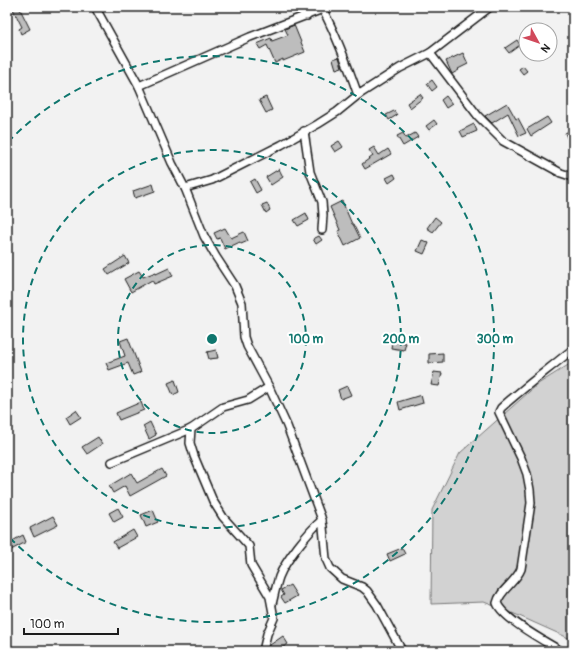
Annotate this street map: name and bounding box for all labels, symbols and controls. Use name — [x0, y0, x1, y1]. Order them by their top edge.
north arrow — [518, 22, 558, 62]
text: N — [538, 41, 553, 56]
centre of rings — [205, 332, 219, 346]
text: 100 m — [289, 332, 324, 347]
text: 200 m — [383, 332, 420, 347]
text: 300 m — [477, 332, 514, 347]
scale bar — [24, 610, 118, 636]
text: 100 m — [30, 617, 65, 632]

